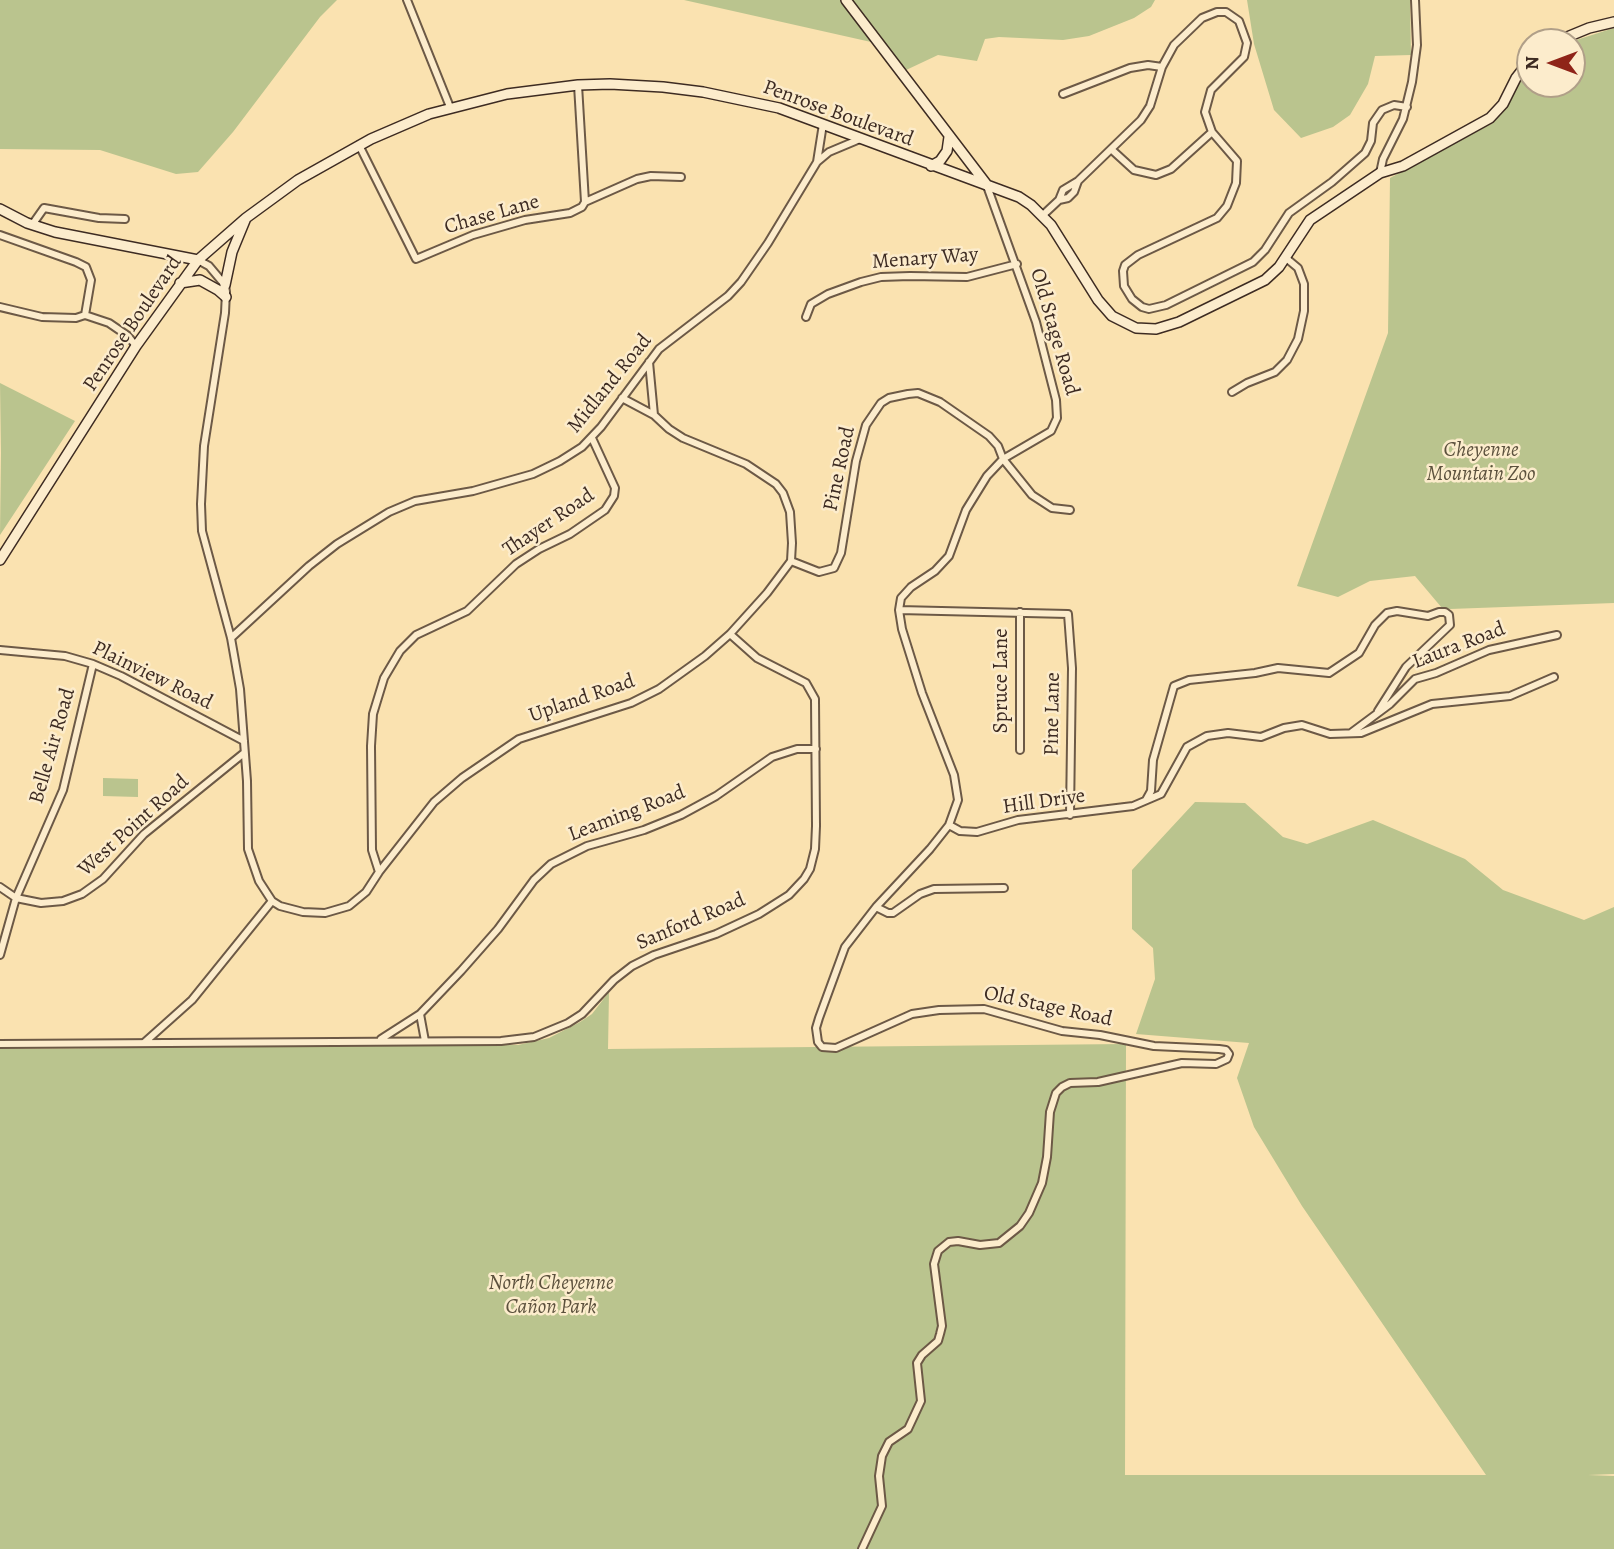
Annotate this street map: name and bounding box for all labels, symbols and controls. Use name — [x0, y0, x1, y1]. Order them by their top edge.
north arrow — [1516, 28, 1586, 98]
text: N — [1519, 56, 1545, 70]
street label: Penrose Boulevard — [759, 75, 917, 153]
street label: Chase Lane — [442, 189, 542, 241]
street label: Menary Way — [871, 243, 979, 275]
street label: Penrose Boulevard — [78, 251, 188, 397]
street label: Old Stage Road — [1024, 266, 1084, 398]
street label: Midland Road — [562, 329, 658, 439]
street label: Pine Road — [819, 424, 861, 514]
park label: Cheyenne Mountain Zoo — [1427, 438, 1535, 488]
street label: Thayer Road — [499, 483, 599, 563]
street label: Laura Road — [1409, 617, 1509, 675]
street label: Spruce Lane — [989, 628, 1015, 734]
street label: Plainview Road — [88, 636, 216, 716]
street label: Upland Road — [526, 669, 638, 729]
street label: Pine Lane — [1040, 672, 1066, 756]
street label: Belle Air Road — [24, 685, 82, 807]
street label: West Point Road — [73, 770, 195, 882]
street label: Leaming Road — [565, 780, 689, 848]
street label: Hill Drive — [1001, 784, 1087, 820]
street label: Sanford Road — [633, 888, 749, 956]
street label: Old Stage Road — [981, 981, 1115, 1033]
park label: North Cheyenne Cañon Park — [489, 1271, 613, 1321]

